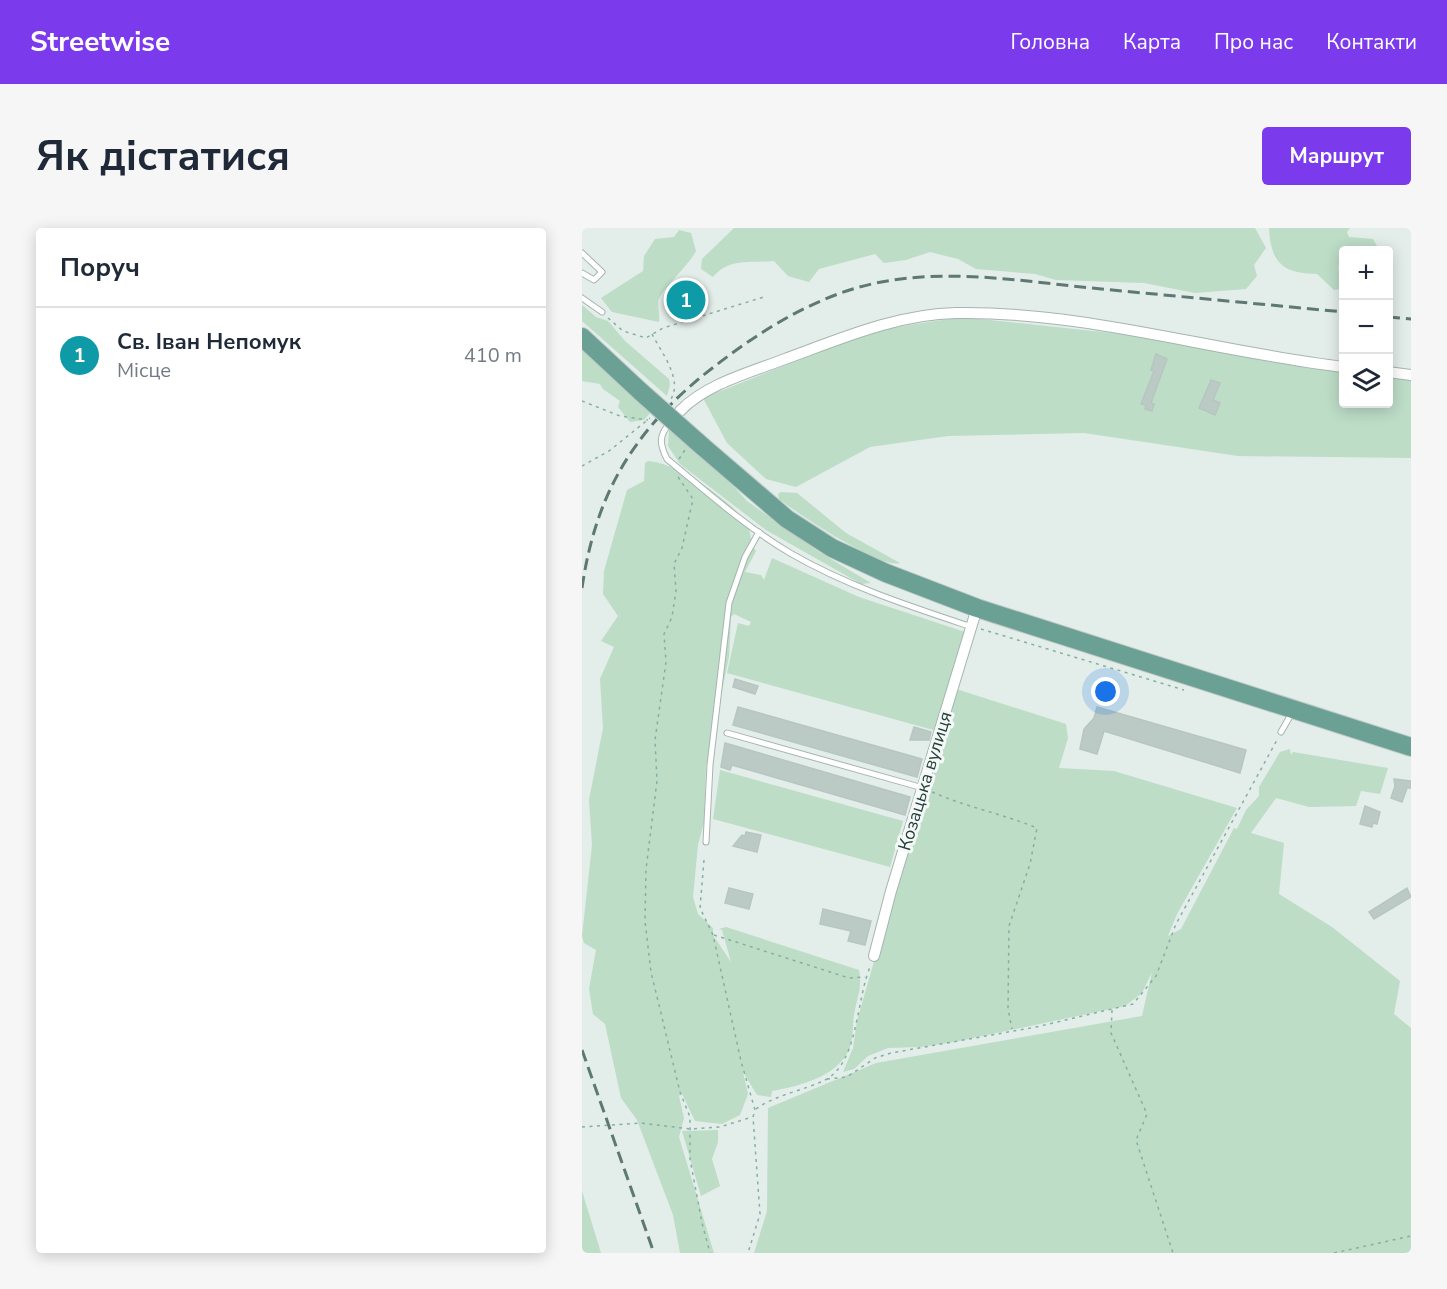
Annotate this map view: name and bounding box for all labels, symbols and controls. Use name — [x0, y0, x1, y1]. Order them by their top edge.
text: Streetwise — [30, 23, 170, 61]
text: Головна — [1010, 28, 1090, 56]
text: Карта — [1123, 28, 1181, 56]
text: Про нас — [1214, 28, 1293, 56]
text: Контакти — [1326, 28, 1417, 56]
button: Маршрут — [1262, 127, 1411, 185]
text: Як дістатися — [36, 128, 290, 185]
map controls — [1339, 246, 1393, 408]
button: + — [1339, 246, 1393, 300]
text: Поруч — [60, 250, 140, 285]
pin: 1 — [666, 278, 706, 322]
button: − — [1339, 300, 1393, 354]
text: Св. Іван Непомук — [117, 327, 301, 357]
text: 1 — [74, 342, 86, 369]
text: 410 m — [464, 342, 522, 369]
button: layers — [1339, 354, 1393, 408]
text: Місце — [117, 357, 171, 384]
your location — [1091, 677, 1120, 706]
street label: Козацька вулиця — [892, 708, 958, 854]

